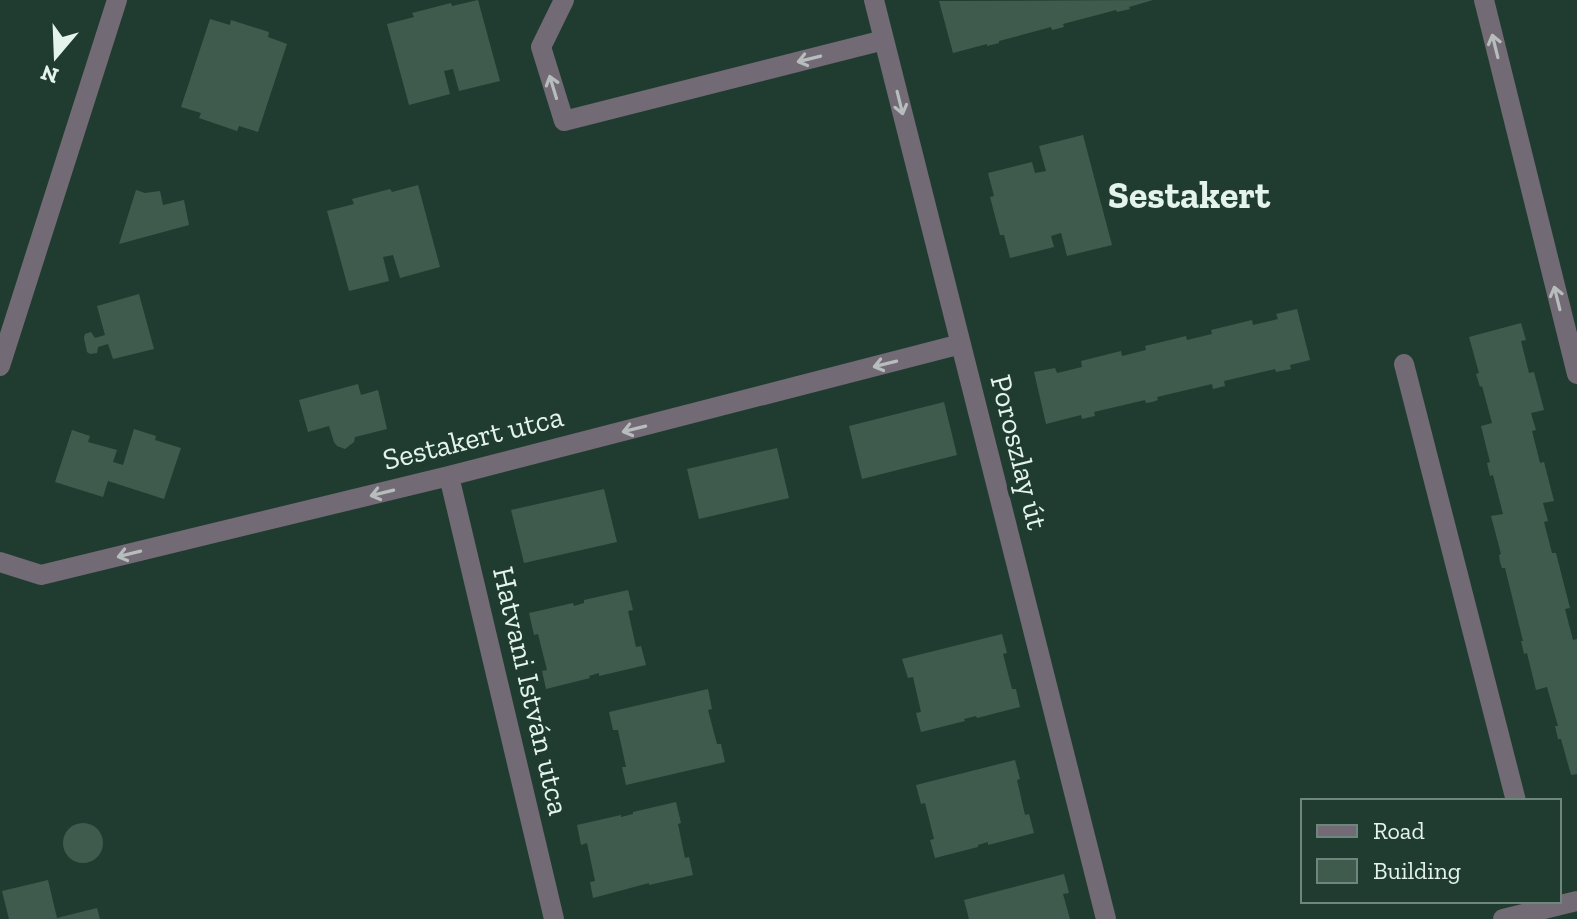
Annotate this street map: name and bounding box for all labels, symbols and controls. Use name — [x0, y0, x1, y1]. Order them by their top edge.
north arrow — [16, 16, 96, 96]
one-way arrow — [1487, 33, 1502, 59]
one-way arrow — [796, 52, 822, 67]
text: N — [37, 59, 62, 90]
one-way arrow — [545, 75, 560, 101]
one-way arrow — [894, 89, 909, 115]
district label: Sestakert — [1108, 172, 1271, 218]
one-way arrow — [1549, 286, 1564, 312]
one-way arrow — [873, 357, 899, 372]
street label: Poroszlay út — [982, 371, 1056, 533]
street label: Sestakert utca — [379, 398, 567, 478]
one-way arrow — [621, 422, 647, 437]
one-way arrow — [369, 486, 395, 501]
one-way arrow — [117, 547, 142, 562]
street label: Hatvani István utca — [485, 563, 577, 819]
legend — [1301, 799, 1561, 903]
text: Road — [1373, 816, 1425, 845]
text: Building — [1373, 856, 1461, 885]

